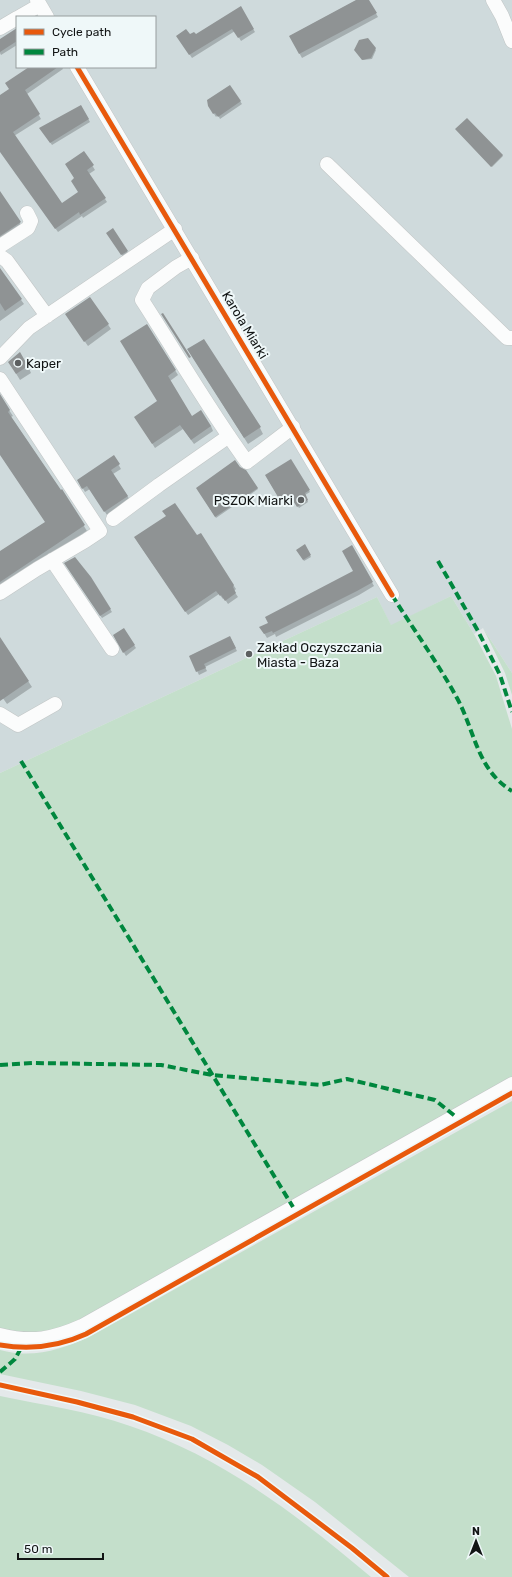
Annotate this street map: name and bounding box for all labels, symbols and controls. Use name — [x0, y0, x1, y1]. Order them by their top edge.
legend — [16, 16, 156, 68]
text: Cycle path — [52, 25, 111, 39]
text: Path — [52, 45, 78, 59]
street label: Karola Miarki — [219, 289, 271, 361]
place label: Kaper — [26, 356, 61, 371]
marker: Kaper — [13, 358, 23, 368]
place label: PSZOK Miarki — [214, 493, 293, 508]
marker: PSZOK Miarki — [296, 495, 306, 505]
place label: Zakład Oczyszczania Miasta - Baza — [257, 640, 382, 670]
marker: Zakład Oczyszczania Miasta - Baza — [244, 649, 254, 659]
north arrow — [456, 1521, 496, 1561]
text: N — [472, 1525, 480, 1538]
scale bar — [18, 1535, 103, 1561]
text: 50 m — [24, 1542, 52, 1556]

